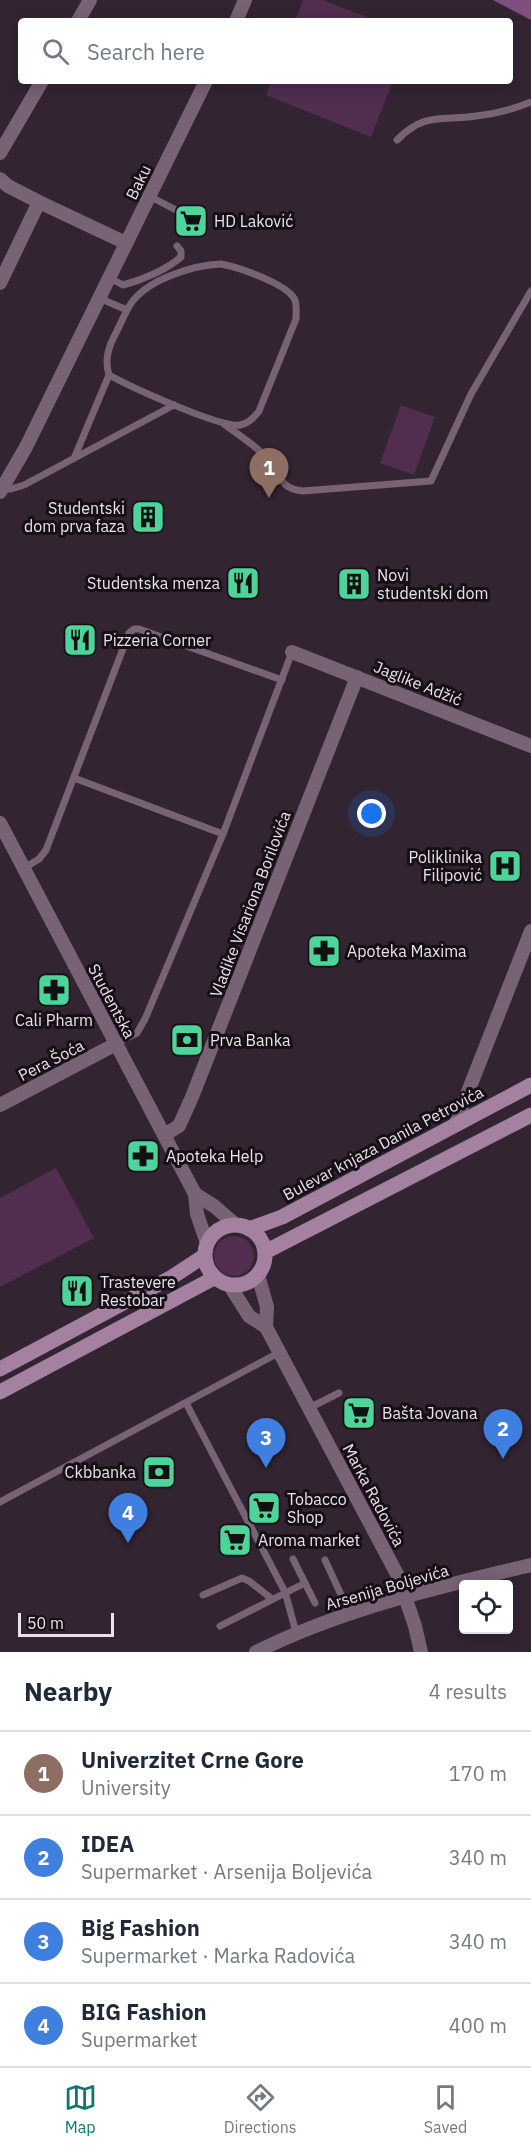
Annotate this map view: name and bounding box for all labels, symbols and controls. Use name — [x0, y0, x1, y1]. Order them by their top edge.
search box — [18, 18, 513, 84]
icon: search — [39, 35, 72, 68]
text: Search here — [87, 37, 205, 66]
street label: Baku — [121, 161, 155, 203]
supermarket icon: HD Laković — [173, 203, 209, 239]
place label: HD Laković — [214, 211, 293, 231]
pin: 1 — [250, 448, 288, 498]
place label: Studentski dom prva faza — [24, 498, 125, 536]
building icon: Studentski dom prva faza — [130, 499, 166, 535]
restaurant icon: Studentska menza — [225, 565, 261, 601]
place label: Novi studentski dom — [377, 565, 488, 603]
building icon: Novi studentski dom — [336, 566, 372, 602]
place label: Studentska menza — [87, 573, 220, 593]
restaurant icon: Pizzeria Corner — [62, 622, 98, 658]
place label: Pizzeria Corner — [103, 630, 211, 650]
street label: Jaglike Adžić — [371, 656, 465, 710]
your location — [357, 799, 386, 828]
street label: Vladike Visariona Borilovića — [205, 808, 295, 1000]
place label: Poliklinika Filipović — [409, 847, 482, 885]
hospital icon: Poliklinika Filipović — [487, 848, 523, 884]
pharmacy icon: Apoteka Maxima — [306, 933, 342, 969]
place label: Apoteka Maxima — [347, 941, 467, 961]
street label: Studentska — [84, 960, 140, 1042]
pharmacy icon: Cali Pharm — [36, 972, 72, 1008]
place label: Cali Pharm — [15, 1010, 93, 1030]
bank icon: Prva Banka — [169, 1022, 205, 1058]
place label: Prva Banka — [210, 1030, 291, 1050]
street label: Pera Šoća — [14, 1034, 88, 1085]
street label: Bulevar knjaza Danila Petrovića — [279, 1081, 487, 1204]
pharmacy icon: Apoteka Help — [125, 1138, 161, 1174]
place label: Apoteka Help — [166, 1146, 263, 1166]
place label: Trastevere Restobar — [100, 1272, 176, 1310]
restaurant icon: Trastevere Restobar — [59, 1273, 95, 1309]
supermarket icon: Bašta Jovana — [341, 1395, 377, 1431]
place label: Bašta Jovana — [382, 1403, 478, 1423]
pin: 2 — [484, 1410, 522, 1459]
pin: 3 — [246, 1418, 286, 1468]
street label: Marka Radovića — [339, 1440, 410, 1550]
bank icon: Ckbbanka — [141, 1454, 177, 1490]
place label: Ckbbanka — [65, 1462, 136, 1482]
place label: Tobacco Shop — [287, 1489, 347, 1527]
supermarket icon: Tobacco Shop — [246, 1490, 282, 1526]
pin: 4 — [108, 1494, 148, 1543]
supermarket icon: Aroma market — [217, 1522, 253, 1558]
place label: Aroma market — [258, 1530, 360, 1550]
street label: Arsenija Boljevića — [323, 1560, 451, 1614]
map controls — [459, 1580, 513, 1634]
button: locate — [459, 1580, 513, 1634]
scale bar — [18, 1610, 114, 1638]
text: 50 m — [27, 1613, 64, 1633]
text: Nearby — [24, 1674, 112, 1708]
text: 4 results — [429, 1678, 507, 1705]
text: Univerzitet Crne Gore — [81, 1745, 304, 1774]
text: 1 — [38, 1760, 50, 1787]
text: 170 m — [449, 1760, 507, 1787]
text: University — [81, 1774, 171, 1801]
text: IDEA — [81, 1829, 134, 1858]
text: 2 — [38, 1844, 50, 1871]
text: 340 m — [449, 1844, 507, 1871]
text: Supermarket · Arsenija Boljevića — [81, 1858, 372, 1885]
text: Big Fashion — [81, 1913, 200, 1942]
text: 3 — [38, 1928, 50, 1955]
text: 340 m — [449, 1928, 507, 1955]
text: Supermarket · Marka Radovića — [81, 1942, 355, 1969]
text: BIG Fashion — [81, 1997, 207, 2026]
text: 4 — [38, 2012, 50, 2039]
text: 400 m — [449, 2012, 507, 2039]
text: Supermarket — [81, 2026, 198, 2053]
tab: Map — [64, 2081, 97, 2137]
tab: Directions — [224, 2081, 297, 2137]
tab: Saved — [424, 2081, 467, 2137]

